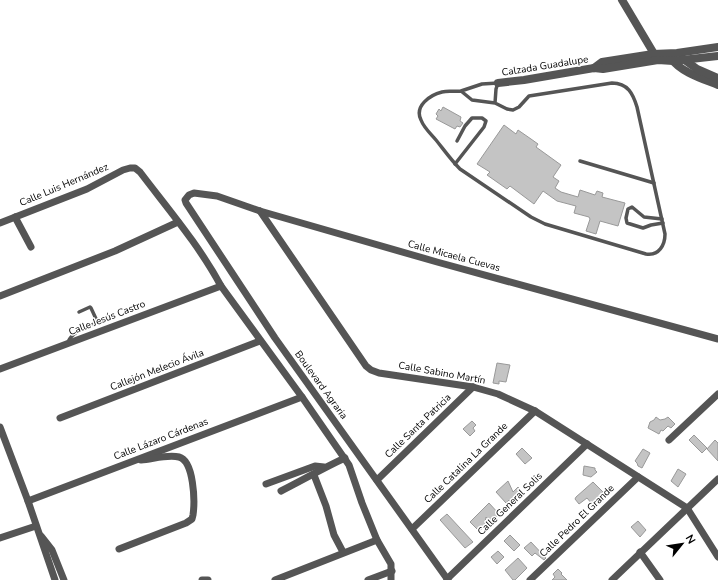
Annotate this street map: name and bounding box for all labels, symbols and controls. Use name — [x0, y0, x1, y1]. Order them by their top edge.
street label: Calzada Guadalupe — [501, 52, 589, 80]
street label: Calle Luis Hernández — [17, 160, 111, 210]
street label: Calle Micaela Cuevas — [406, 237, 502, 275]
street label: Calle Jesús Castro — [67, 297, 148, 339]
street label: Callejón Melecio Ávila — [108, 346, 206, 394]
street label: Boulevard Agraria — [291, 348, 351, 422]
street label: Calle Sabino Martín — [397, 358, 487, 388]
street label: Calle Santa Patricia — [382, 391, 454, 461]
street label: Calle Lázaro Cárdenas — [112, 414, 210, 463]
street label: Calle Catalina La Grande — [421, 419, 511, 507]
street label: Calle General Solis — [474, 469, 546, 539]
street label: Calle Pedro El Grande — [537, 482, 617, 560]
north arrow — [662, 524, 702, 564]
text: N — [682, 532, 699, 547]

